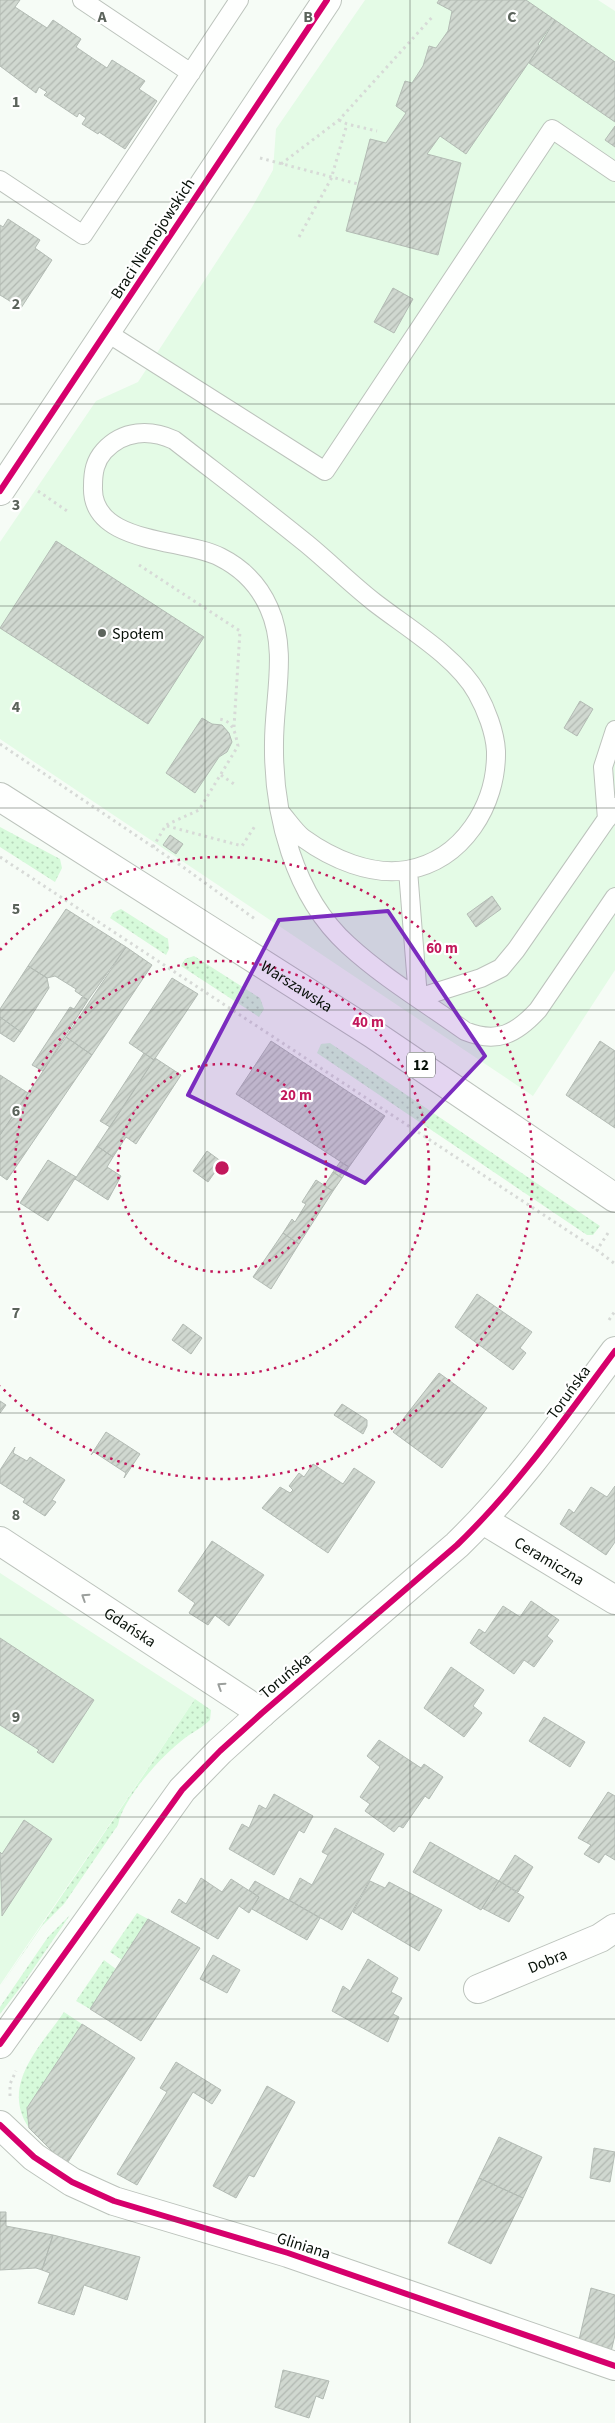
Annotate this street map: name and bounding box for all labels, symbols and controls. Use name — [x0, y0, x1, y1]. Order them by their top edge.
text: A — [96, 6, 107, 28]
text: B — [303, 6, 313, 28]
text: C — [507, 6, 517, 28]
text: 1 — [12, 91, 20, 113]
street label: Braci Niemojowskich — [106, 174, 200, 303]
text: 2 — [12, 293, 20, 315]
text: 3 — [12, 494, 20, 516]
place label: Społem — [112, 623, 164, 645]
marker: Społem — [96, 627, 108, 639]
text: 4 — [12, 696, 21, 718]
text: 5 — [12, 898, 20, 920]
text: 60 m — [426, 938, 458, 959]
street label: Warszawska — [256, 956, 337, 1018]
text: 40 m — [352, 1012, 384, 1033]
road number: 12 — [407, 1052, 435, 1078]
text: 20 m — [280, 1085, 312, 1106]
text: 6 — [12, 1100, 20, 1122]
centre of rings — [213, 1159, 231, 1177]
text: 7 — [12, 1302, 20, 1324]
street label: Toruńska — [542, 1361, 596, 1424]
text: 8 — [12, 1504, 20, 1526]
street label: Ceramiczna — [510, 1532, 588, 1591]
one-way arrow — [81, 1594, 91, 1603]
street label: Gdańska — [100, 1602, 160, 1653]
street label: Toruńska — [255, 1647, 316, 1704]
one-way arrow — [217, 1683, 227, 1692]
text: 9 — [12, 1706, 20, 1728]
street label: Dobra — [525, 1943, 571, 1979]
street label: Gliniana — [274, 2227, 333, 2265]

